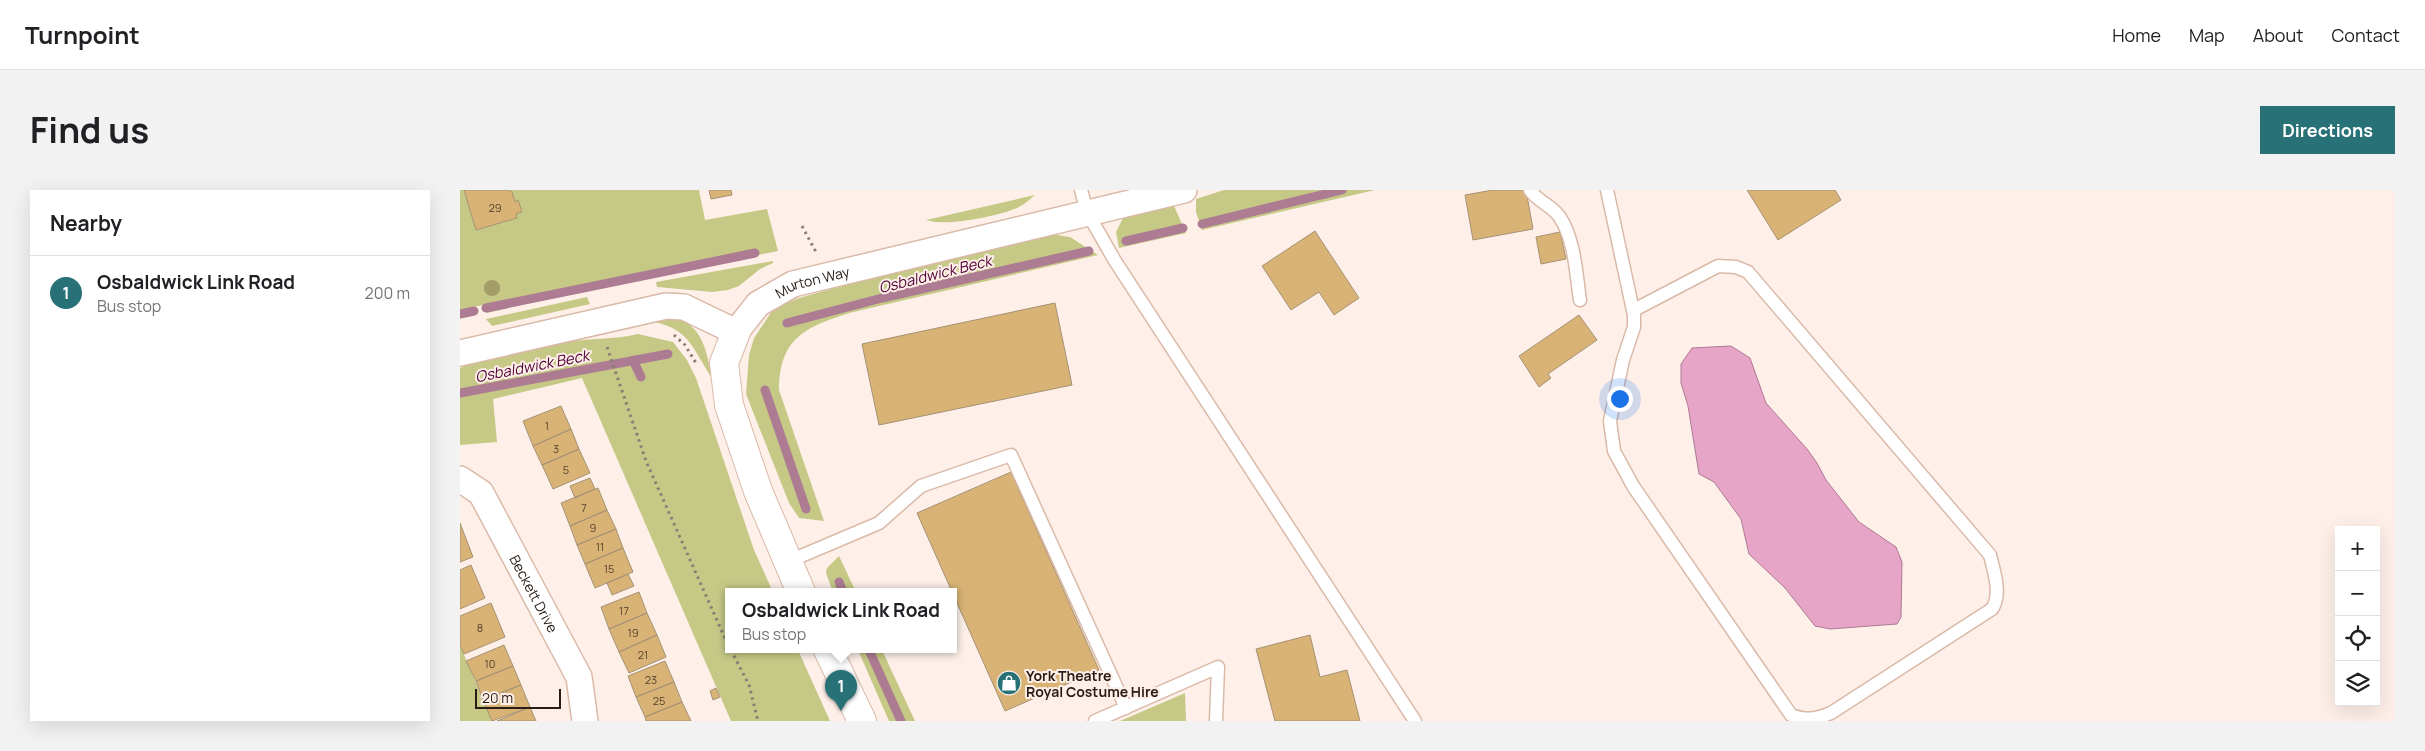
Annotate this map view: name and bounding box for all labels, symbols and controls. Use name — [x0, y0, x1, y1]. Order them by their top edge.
text: Turnpoint — [25, 18, 140, 51]
text: Home — [2112, 23, 2161, 47]
text: Map — [2189, 23, 2225, 47]
text: About — [2253, 23, 2303, 47]
text: Contact — [2331, 23, 2400, 47]
text: Find us — [30, 106, 149, 154]
button: Directions — [2260, 106, 2395, 154]
house number: 29 — [488, 200, 502, 215]
text: Nearby — [50, 209, 122, 237]
water label: Osbaldwick Beck — [876, 249, 996, 298]
street label: Murton Way — [771, 261, 852, 302]
text: Osbaldwick Link Road — [97, 269, 295, 295]
text: 1 — [62, 282, 70, 304]
text: 200 m — [365, 282, 410, 304]
text: Bus stop — [97, 295, 161, 317]
water label: Osbaldwick Beck — [473, 344, 593, 387]
your location — [1607, 386, 1633, 412]
house number: 1 — [545, 418, 549, 433]
house number: 3 — [553, 441, 559, 456]
house number: 5 — [563, 462, 569, 477]
house number: 7 — [581, 500, 587, 515]
house number: 9 — [590, 520, 597, 535]
map controls — [2335, 526, 2380, 706]
button: + — [2335, 526, 2380, 571]
house number: 11 — [596, 539, 604, 554]
street label: Beckett Drive — [506, 551, 563, 636]
house number: 15 — [604, 561, 614, 576]
button: − — [2335, 571, 2380, 616]
popup — [725, 588, 957, 653]
text: Osbaldwick Link Road — [742, 597, 940, 623]
house number: 17 — [619, 603, 629, 618]
button: locate — [2335, 616, 2380, 661]
house number: 8 — [477, 620, 483, 635]
text: Bus stop — [742, 623, 806, 645]
house number: 19 — [627, 625, 639, 640]
house number: 21 — [638, 647, 648, 662]
house number: 10 — [484, 656, 496, 671]
button: layers — [2335, 661, 2380, 706]
place label: York Theatre Royal Costume Hire — [1026, 666, 1159, 701]
pin: 1 — [825, 670, 857, 711]
shop icon: York Theatre Royal Costume Hire — [996, 670, 1022, 696]
house number: 23 — [645, 672, 657, 687]
scale bar — [475, 686, 561, 709]
text: 20 m — [482, 688, 513, 707]
house number: 25 — [653, 693, 665, 708]

